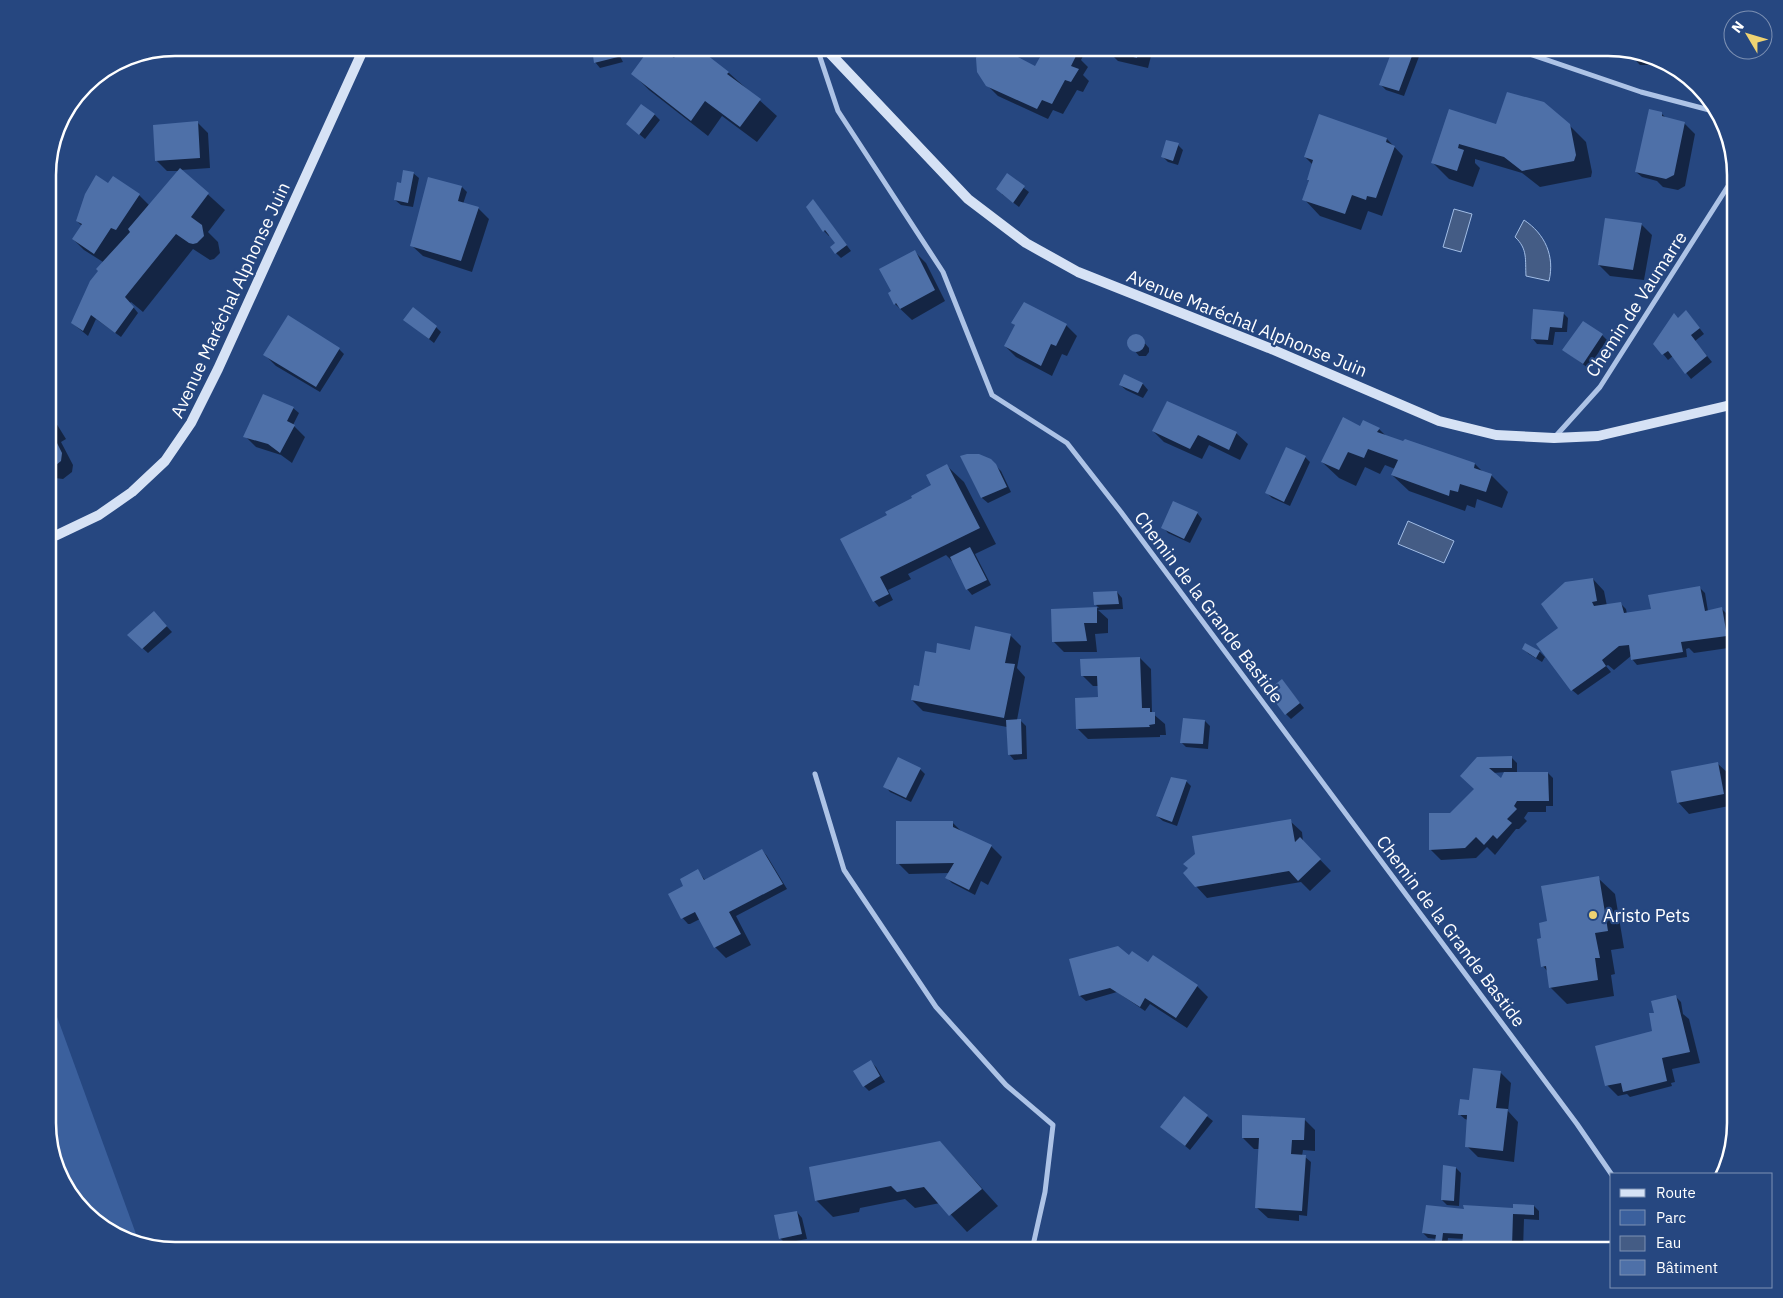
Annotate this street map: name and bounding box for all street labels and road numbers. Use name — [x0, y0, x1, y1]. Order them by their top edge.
street label: Avenue Maréchal Alphonse Juin — [165, 178, 295, 422]
street label: Chemin de Vaumarre — [1580, 227, 1692, 381]
street label: Avenue Maréchal Alphonse Juin — [1123, 264, 1371, 382]
street label: Chemin de la Grande Bastide — [1129, 507, 1289, 707]
street label: Chemin de la Grande Bastide — [1371, 831, 1531, 1031]

